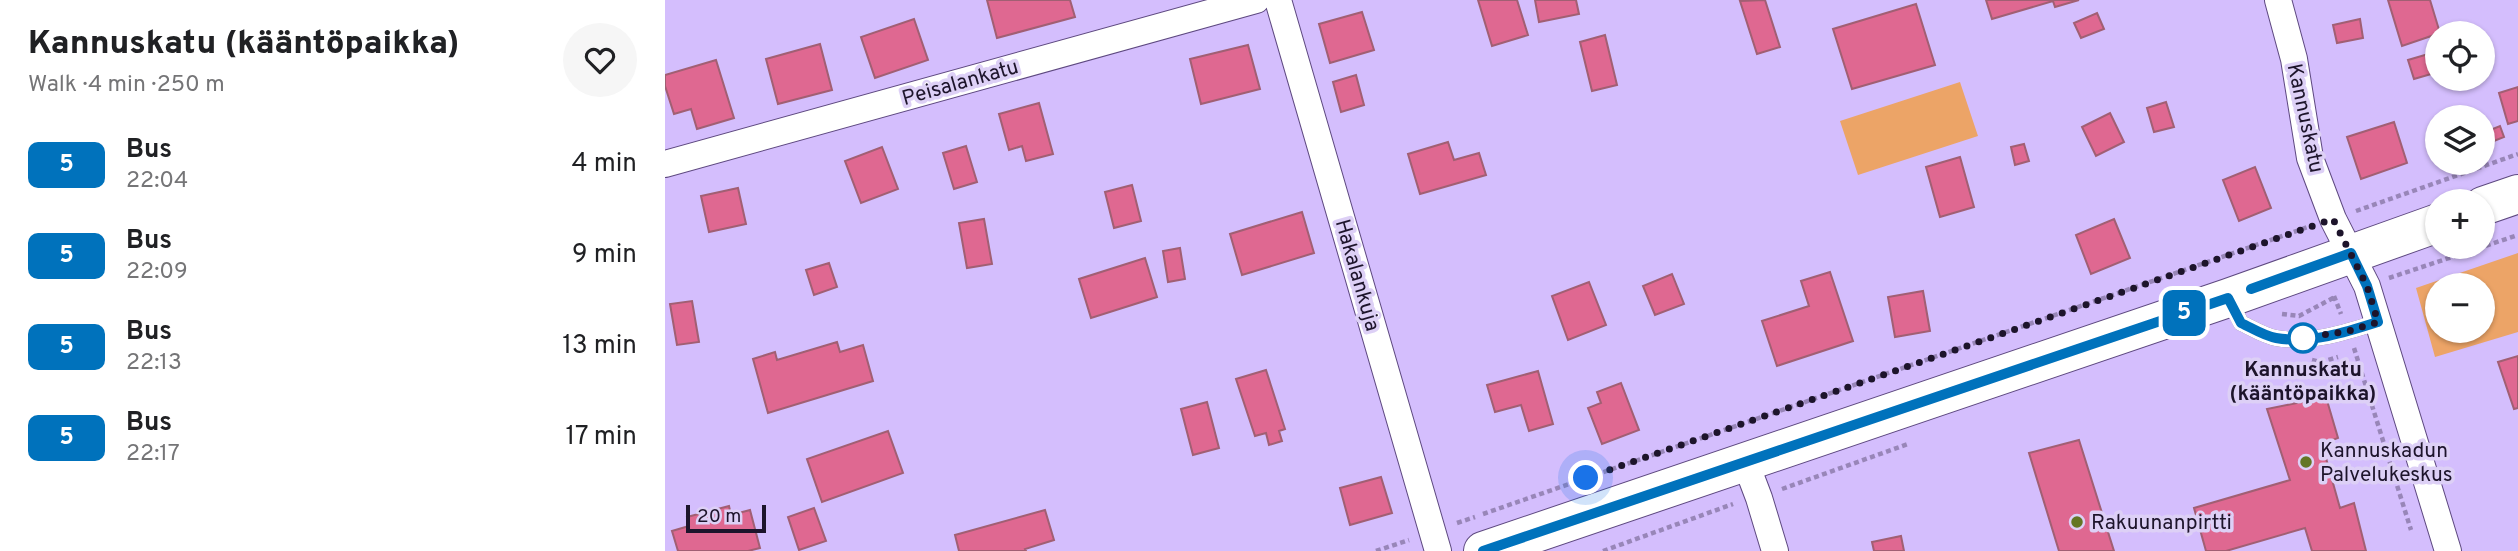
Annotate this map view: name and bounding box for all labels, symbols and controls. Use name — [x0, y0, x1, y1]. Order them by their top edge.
map controls — [2425, 21, 2495, 343]
button: locate — [2425, 21, 2495, 91]
button: heart — [563, 23, 637, 97]
text: Kannuskatu (kääntöpaikka) — [28, 24, 459, 66]
street label: Peisalankatu — [899, 54, 1022, 113]
street label: Kannuskatu — [2280, 61, 2329, 175]
text: Walk · 4 min · 250 m — [28, 71, 225, 100]
button: layers — [2425, 105, 2495, 175]
text: Bus — [126, 134, 172, 167]
text: 4 min — [571, 148, 637, 181]
text: 5 — [59, 150, 74, 180]
text: 22:04 — [126, 167, 188, 196]
button: + — [2425, 189, 2495, 259]
street label: Hakalankuja — [1328, 216, 1385, 335]
text: Bus — [126, 225, 172, 258]
text: 9 min — [572, 239, 637, 272]
text: 5 — [59, 241, 74, 271]
text: 22:09 — [126, 258, 188, 287]
button: − — [2425, 273, 2495, 343]
line badge: 5 — [2161, 290, 2207, 336]
text: 5 — [2177, 298, 2191, 328]
text: Bus — [126, 316, 172, 349]
marker: Kannuskatu (kääntöpaikka) — [2288, 323, 2318, 353]
text: 13 min — [562, 330, 637, 363]
text: 5 — [59, 332, 74, 362]
text: 22:13 — [126, 349, 182, 378]
place label: Kannuskatu (kääntöpaikka) — [2230, 357, 2376, 408]
text: Bus — [126, 407, 172, 440]
text: 17 min — [565, 421, 637, 454]
text: 5 — [59, 423, 74, 453]
place label: Kannuskadun Palvelukeskus — [2320, 438, 2453, 489]
text: 22:17 — [126, 440, 180, 469]
marker: Kannuskadun Palvelukeskus — [2298, 454, 2314, 470]
your location — [1568, 460, 1603, 495]
scale bar — [686, 502, 767, 534]
text: 20 m — [697, 505, 741, 529]
place label: Rakuunanpirtti — [2091, 510, 2232, 537]
marker: Rakuunanpirtti — [2069, 514, 2085, 530]

